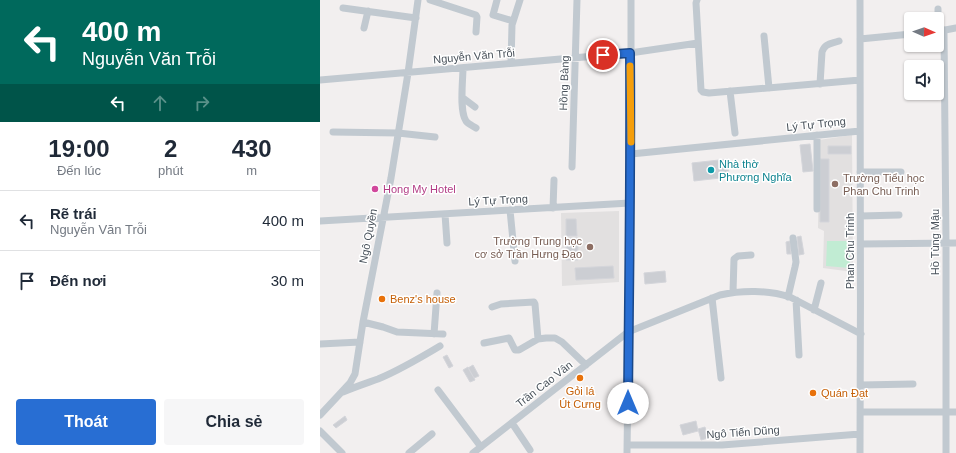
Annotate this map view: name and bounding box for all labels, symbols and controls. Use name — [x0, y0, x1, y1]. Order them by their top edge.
north arrow — [904, 12, 944, 52]
map controls — [904, 12, 944, 100]
icon: left — [16, 16, 68, 68]
text: 400 m — [82, 16, 161, 47]
pin — [586, 38, 620, 72]
icon: arrive — [592, 44, 614, 66]
street label: Nguyễn Văn Trỗi — [433, 46, 515, 66]
text: Nguyễn Văn Trỗi — [82, 49, 216, 69]
street label: Hồng Bàng — [557, 55, 571, 111]
button: sound — [904, 60, 944, 100]
icon: left — [107, 92, 129, 114]
icon: ahead — [149, 92, 171, 114]
icon: right — [191, 92, 213, 114]
street label: Lý Tự Trọng — [786, 115, 846, 133]
text: 19:00 — [48, 135, 110, 162]
text: 2 — [164, 135, 177, 162]
text: 430 — [232, 135, 272, 162]
place label: Nhà thờ Phương Nghĩa — [719, 158, 793, 183]
text: Đến lúc — [57, 163, 101, 178]
text: phút — [158, 163, 183, 178]
text: m — [246, 163, 257, 178]
marker: Nhà thờ Phương Nghĩa — [706, 165, 716, 175]
place label: Trường Tiểu học Phan Chu Trinh — [843, 172, 925, 197]
marker: Trường Tiểu học Phan Chu Trinh — [830, 179, 840, 189]
place label: Hong My Hotel — [383, 183, 456, 195]
marker: Hong My Hotel — [370, 184, 380, 194]
street label: Lý Tự Trọng — [468, 192, 528, 208]
text: Rẽ trái — [50, 205, 97, 222]
street label: Ngô Quyền — [357, 208, 379, 264]
street label: Hồ Tùng Mậu — [929, 209, 941, 275]
icon: left — [16, 210, 38, 232]
text: 400 m — [262, 212, 304, 229]
street label: Phan Chu Trinh — [844, 213, 856, 289]
text: Nguyễn Văn Trỗi — [50, 222, 147, 237]
place label: Trường Trung học cơ sở Trần Hưng Đạo — [475, 235, 582, 260]
marker: Trường Trung học cơ sở Trần Hưng Đạo — [585, 242, 595, 252]
icon: arrive — [16, 270, 38, 292]
text: Đến nơi — [50, 272, 107, 289]
text: 30 m — [271, 272, 304, 289]
place label: Benz's house — [390, 293, 456, 305]
marker: Benz's house — [377, 294, 387, 304]
street label: Trần Cao Vân — [513, 358, 575, 410]
marker: Gỏi lá Út Cưng — [575, 373, 585, 383]
position arrow — [607, 382, 649, 424]
place label: Gỏi lá Út Cưng — [559, 385, 601, 410]
place label: Quán Đạt — [821, 387, 868, 399]
marker: Quán Đạt — [808, 388, 818, 398]
button: Thoát — [16, 399, 156, 445]
button: Chia sẻ — [164, 399, 304, 445]
street label: Ngô Tiến Dũng — [706, 423, 780, 441]

